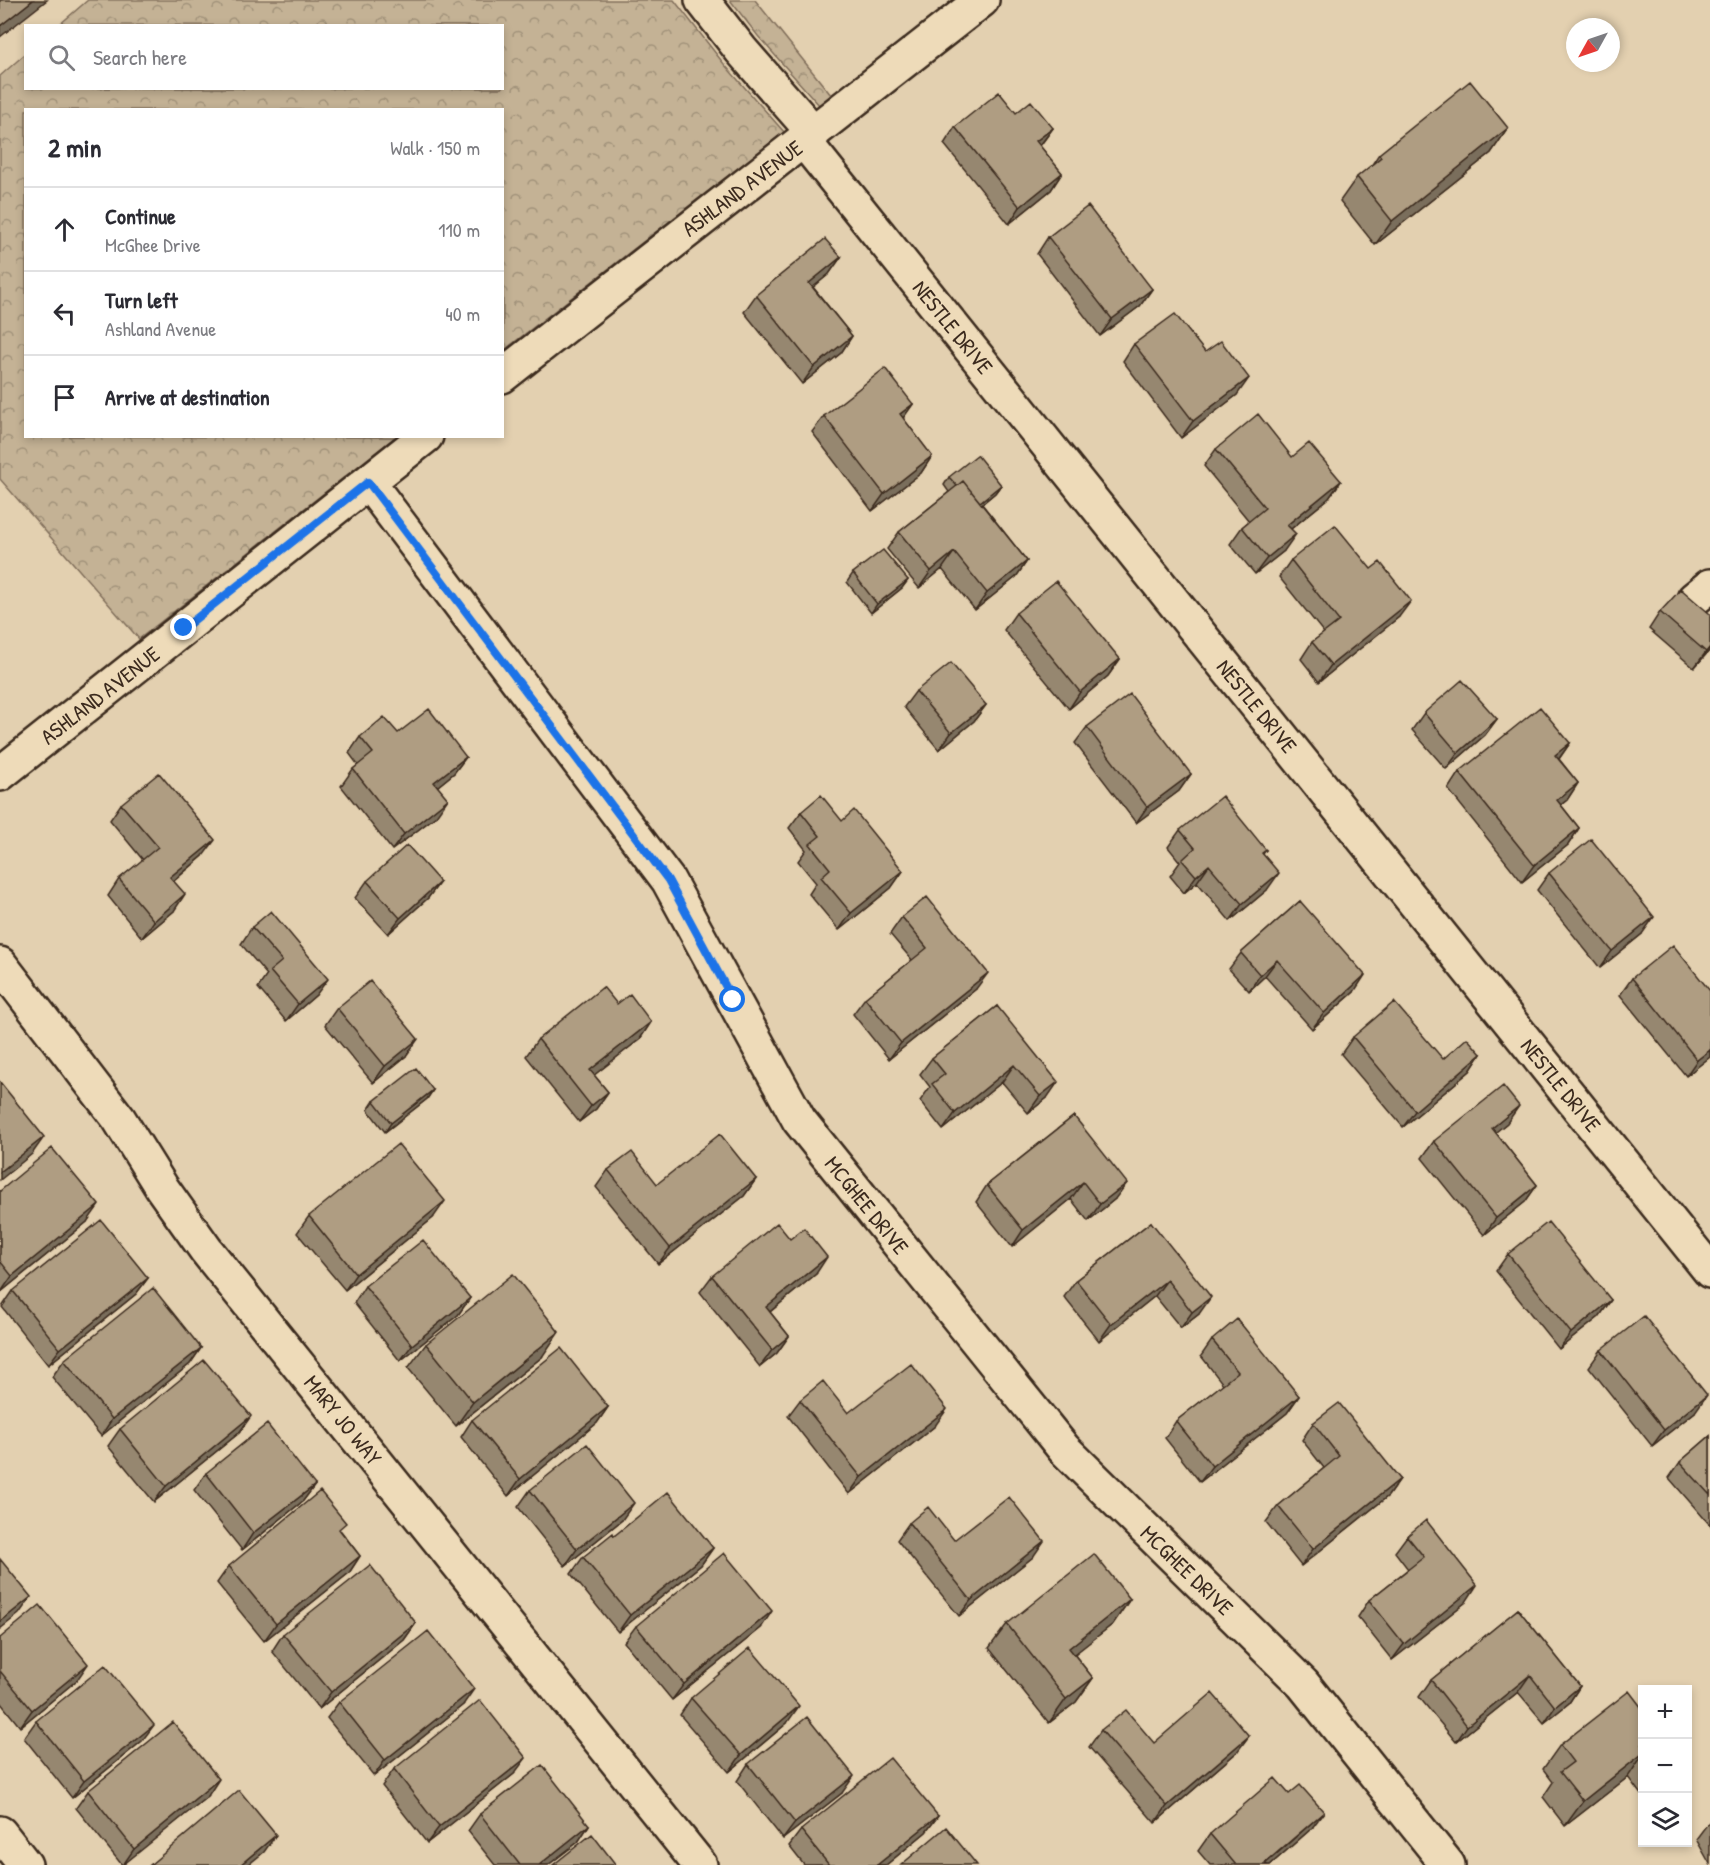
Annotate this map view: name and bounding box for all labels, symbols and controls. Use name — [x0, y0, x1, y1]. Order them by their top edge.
north arrow — [1566, 18, 1620, 72]
search box — [24, 24, 504, 90]
icon: search — [45, 41, 78, 74]
text: Search here — [93, 42, 187, 72]
text: 2 min — [48, 130, 101, 165]
street label: ASHLAND AVENUE — [676, 133, 809, 243]
text: Walk · 150 m — [390, 134, 480, 161]
text: Continue — [105, 201, 176, 231]
icon: ahead — [48, 213, 81, 246]
text: 110 m — [438, 216, 480, 243]
text: McGhee Drive — [105, 231, 201, 258]
street label: NESTLE DRIVE — [906, 274, 1000, 380]
text: Turn left — [105, 285, 178, 315]
icon: left — [48, 297, 81, 330]
text: 40 m — [445, 300, 480, 327]
text: Ashland Avenue — [105, 315, 216, 342]
icon: arrive — [48, 381, 81, 414]
text: Arrive at destination — [105, 382, 270, 412]
route end — [170, 614, 196, 640]
street label: ASHLAND AVENUE — [34, 639, 166, 751]
street label: NESTLE DRIVE — [1210, 653, 1304, 759]
route start — [719, 986, 745, 1012]
street label: NESTLE DRIVE — [1514, 1032, 1608, 1138]
street label: MCGHEE DRIVE — [818, 1150, 916, 1261]
street label: MARY JO WAY — [297, 1369, 389, 1472]
street label: MCGHEE DRIVE — [1134, 1518, 1240, 1622]
map controls — [1638, 1685, 1692, 1847]
button: + — [1638, 1685, 1692, 1739]
button: − — [1638, 1739, 1692, 1793]
button: layers — [1638, 1793, 1692, 1847]

